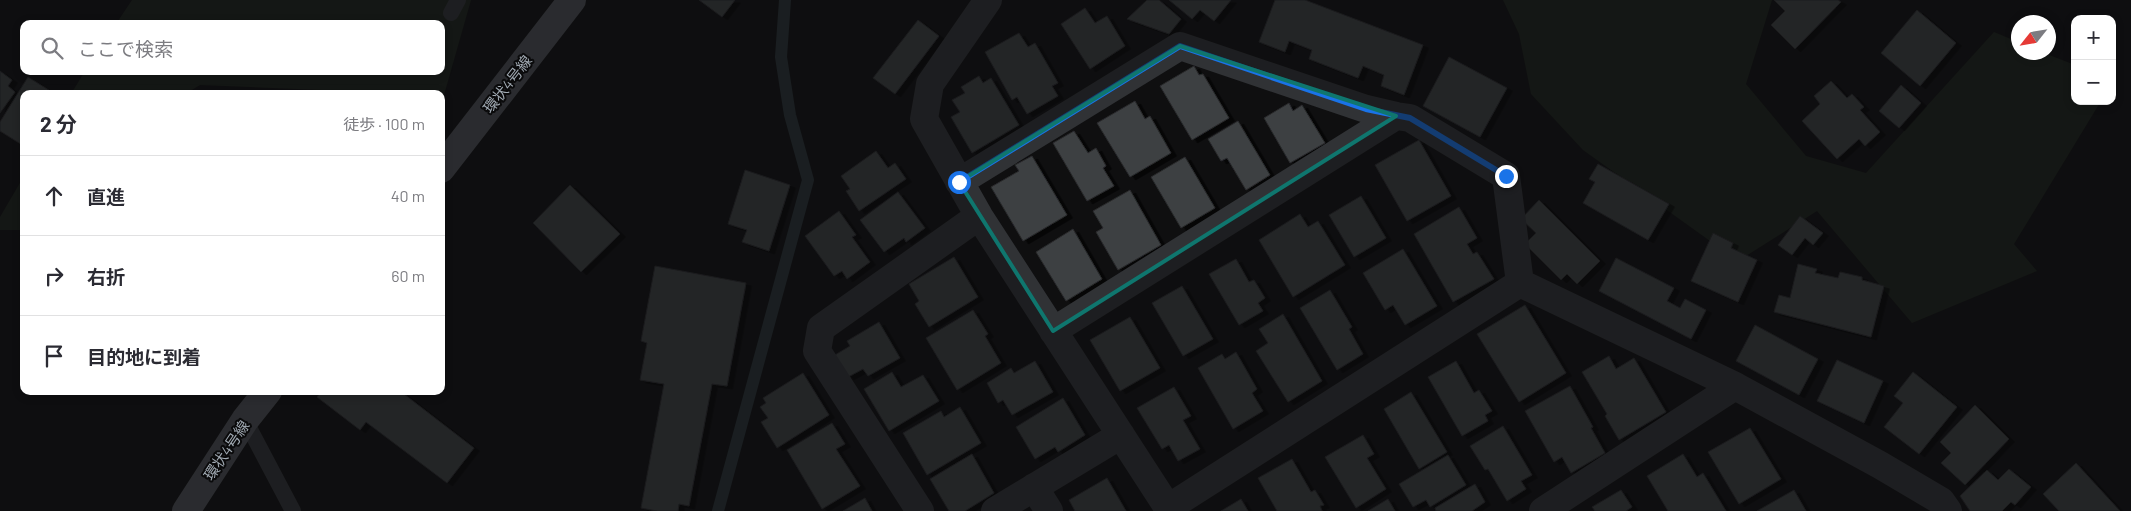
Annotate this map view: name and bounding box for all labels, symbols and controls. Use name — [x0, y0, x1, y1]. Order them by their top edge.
north arrow — [2011, 15, 2056, 60]
map controls — [2071, 15, 2116, 105]
button: + — [2071, 15, 2116, 60]
search box — [20, 20, 445, 75]
icon: search — [38, 34, 66, 62]
text: ここで検索 — [78, 37, 173, 60]
street label: 環状4号線 — [479, 52, 535, 116]
button: − — [2071, 60, 2116, 105]
text: 2 分 — [40, 111, 77, 136]
text: 徒歩 · 100 m — [343, 114, 425, 133]
route end — [1495, 165, 1518, 188]
route start — [948, 171, 971, 194]
icon: ahead — [40, 182, 68, 210]
text: 直進 — [87, 185, 125, 208]
text: 40 m — [391, 186, 425, 205]
icon: right — [40, 262, 68, 290]
text: 右折 — [87, 265, 125, 288]
text: 60 m — [391, 266, 425, 285]
icon: arrive — [40, 342, 68, 370]
text: 目的地に到着 — [87, 345, 201, 368]
street label: 環状4号線 — [199, 417, 253, 483]

